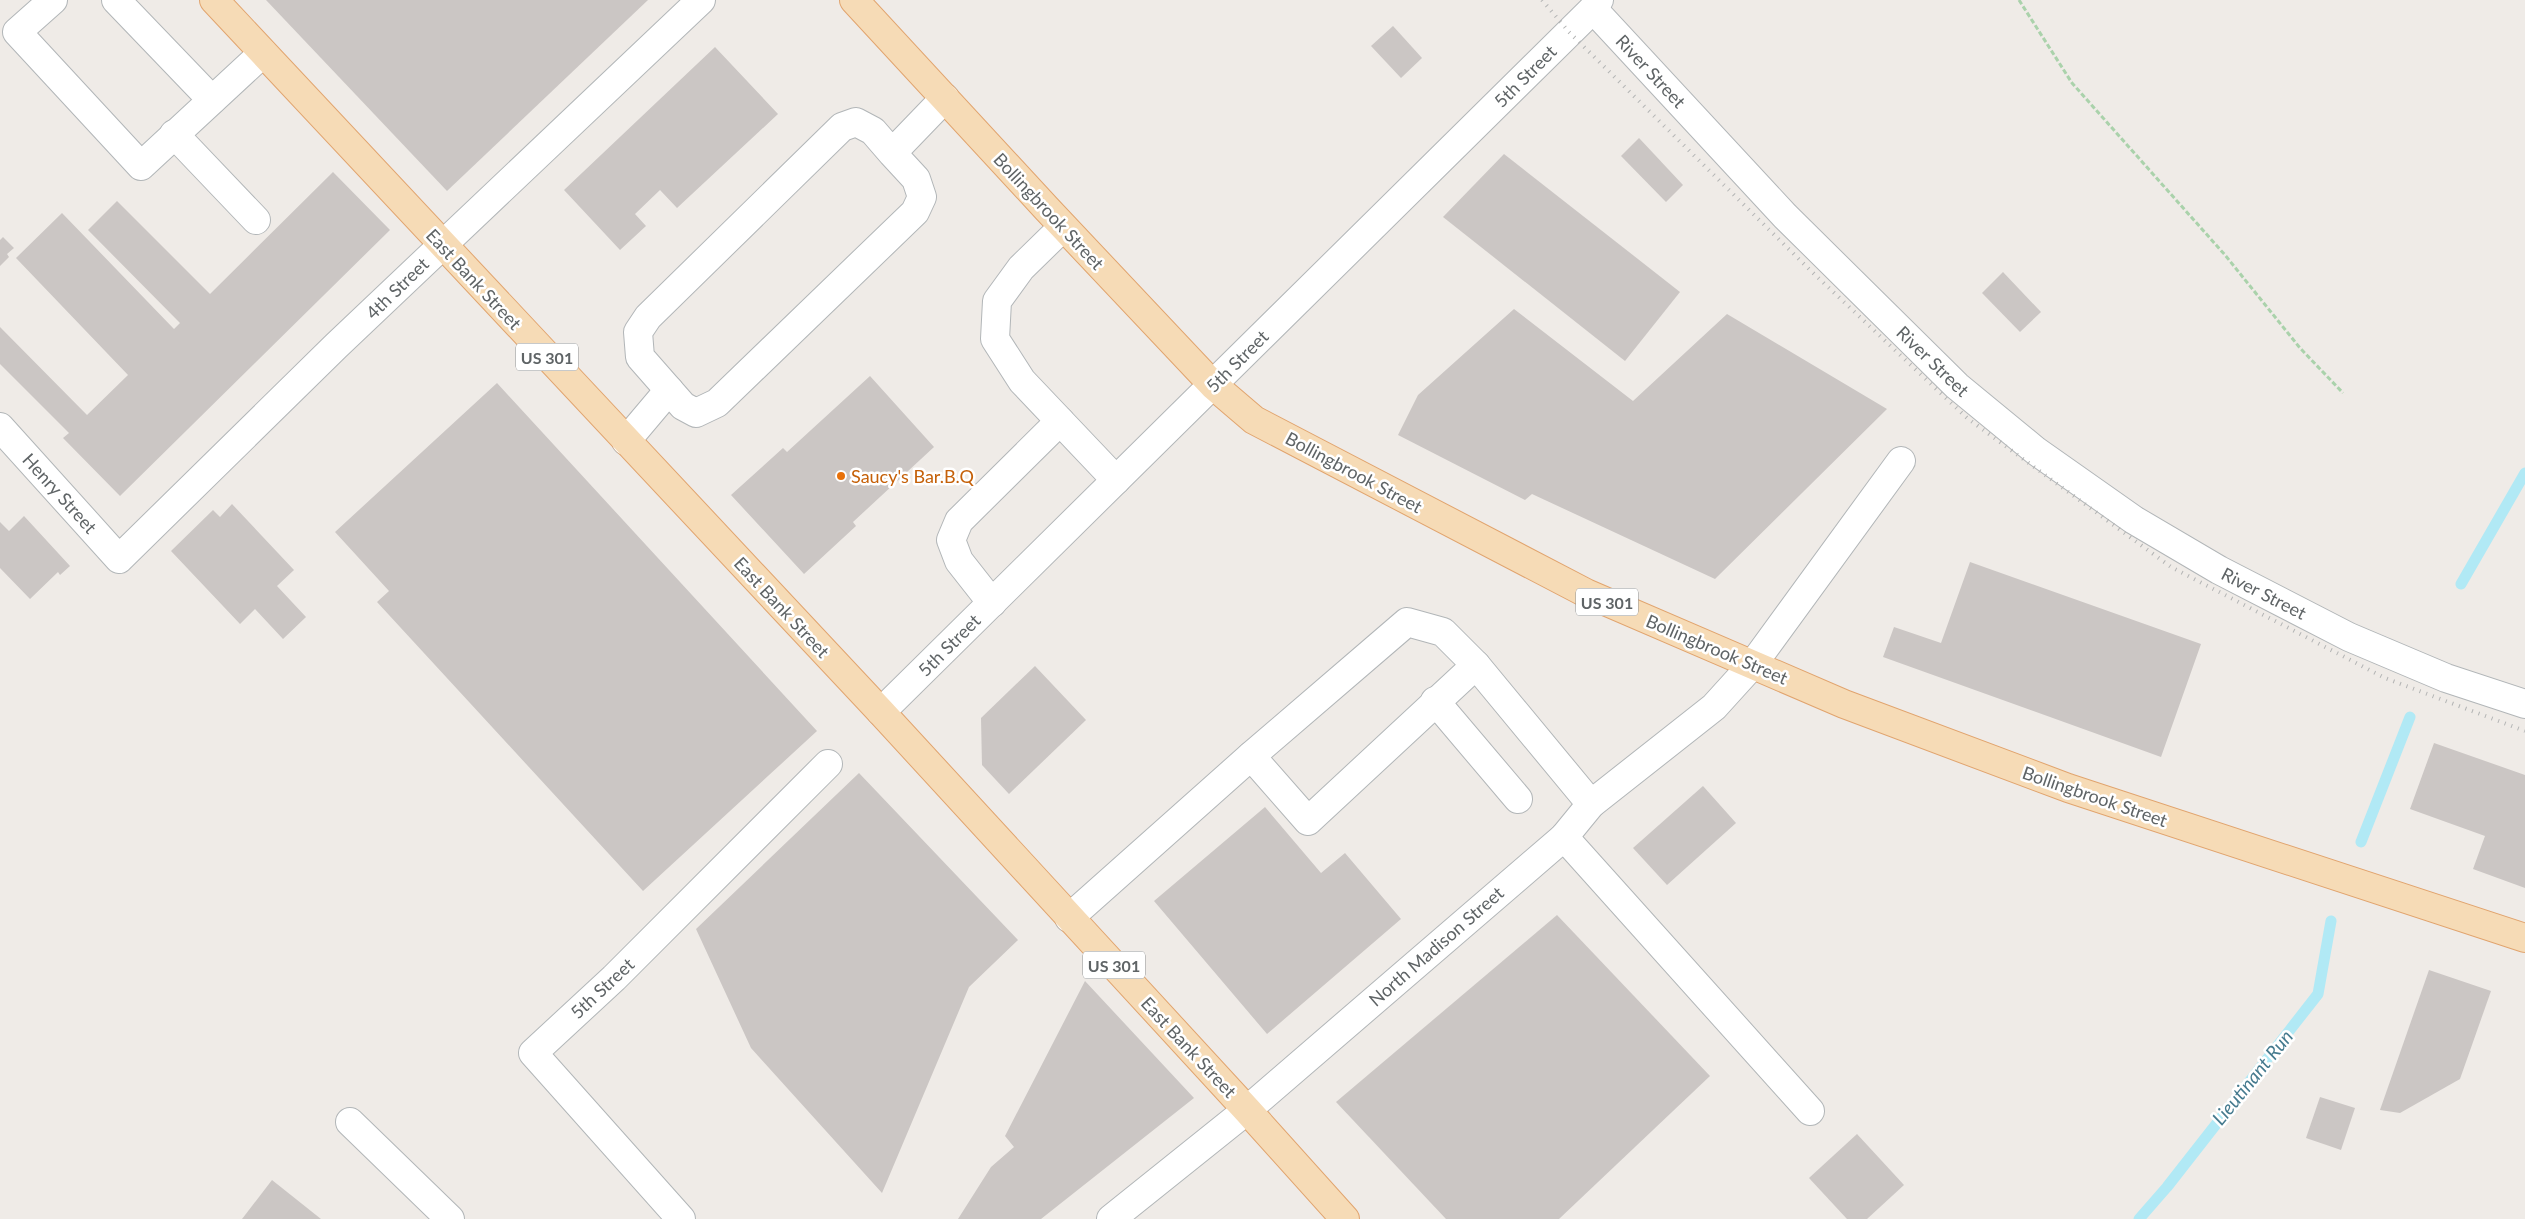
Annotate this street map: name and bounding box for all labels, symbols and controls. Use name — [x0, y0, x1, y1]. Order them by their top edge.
street label: River Street — [1612, 30, 1691, 113]
street label: 5th Street — [1489, 40, 1561, 112]
street label: Bollingbrook Street — [989, 148, 1109, 274]
street label: East Bank Street — [422, 224, 527, 334]
street label: 4th Street — [361, 252, 433, 323]
street label: River Street — [1892, 321, 1974, 401]
street label: 5th Street — [1201, 325, 1273, 397]
road number: US 301 — [516, 344, 578, 371]
street label: Bollingbrook Street — [1282, 427, 1427, 518]
street label: Henry Street — [18, 448, 102, 538]
place label: Saucy's Bar.B.Q — [851, 465, 974, 487]
marker: Saucy's Bar.B.Q — [835, 470, 847, 482]
street label: East Bank Street — [730, 552, 835, 662]
street label: River Street — [2218, 562, 2311, 624]
road number: US 301 — [1576, 588, 1638, 616]
street label: 5th Street — [913, 609, 985, 681]
street label: Bollingbrook Street — [1643, 609, 1792, 689]
street label: Bollingbrook Street — [2020, 761, 2171, 831]
street label: North Madison Street — [1364, 881, 1508, 1010]
road number: US 301 — [1083, 952, 1145, 978]
street label: 5th Street — [566, 953, 639, 1023]
street label: East Bank Street — [1137, 992, 1242, 1102]
water label: Lieutinant Run — [2207, 1025, 2297, 1129]

